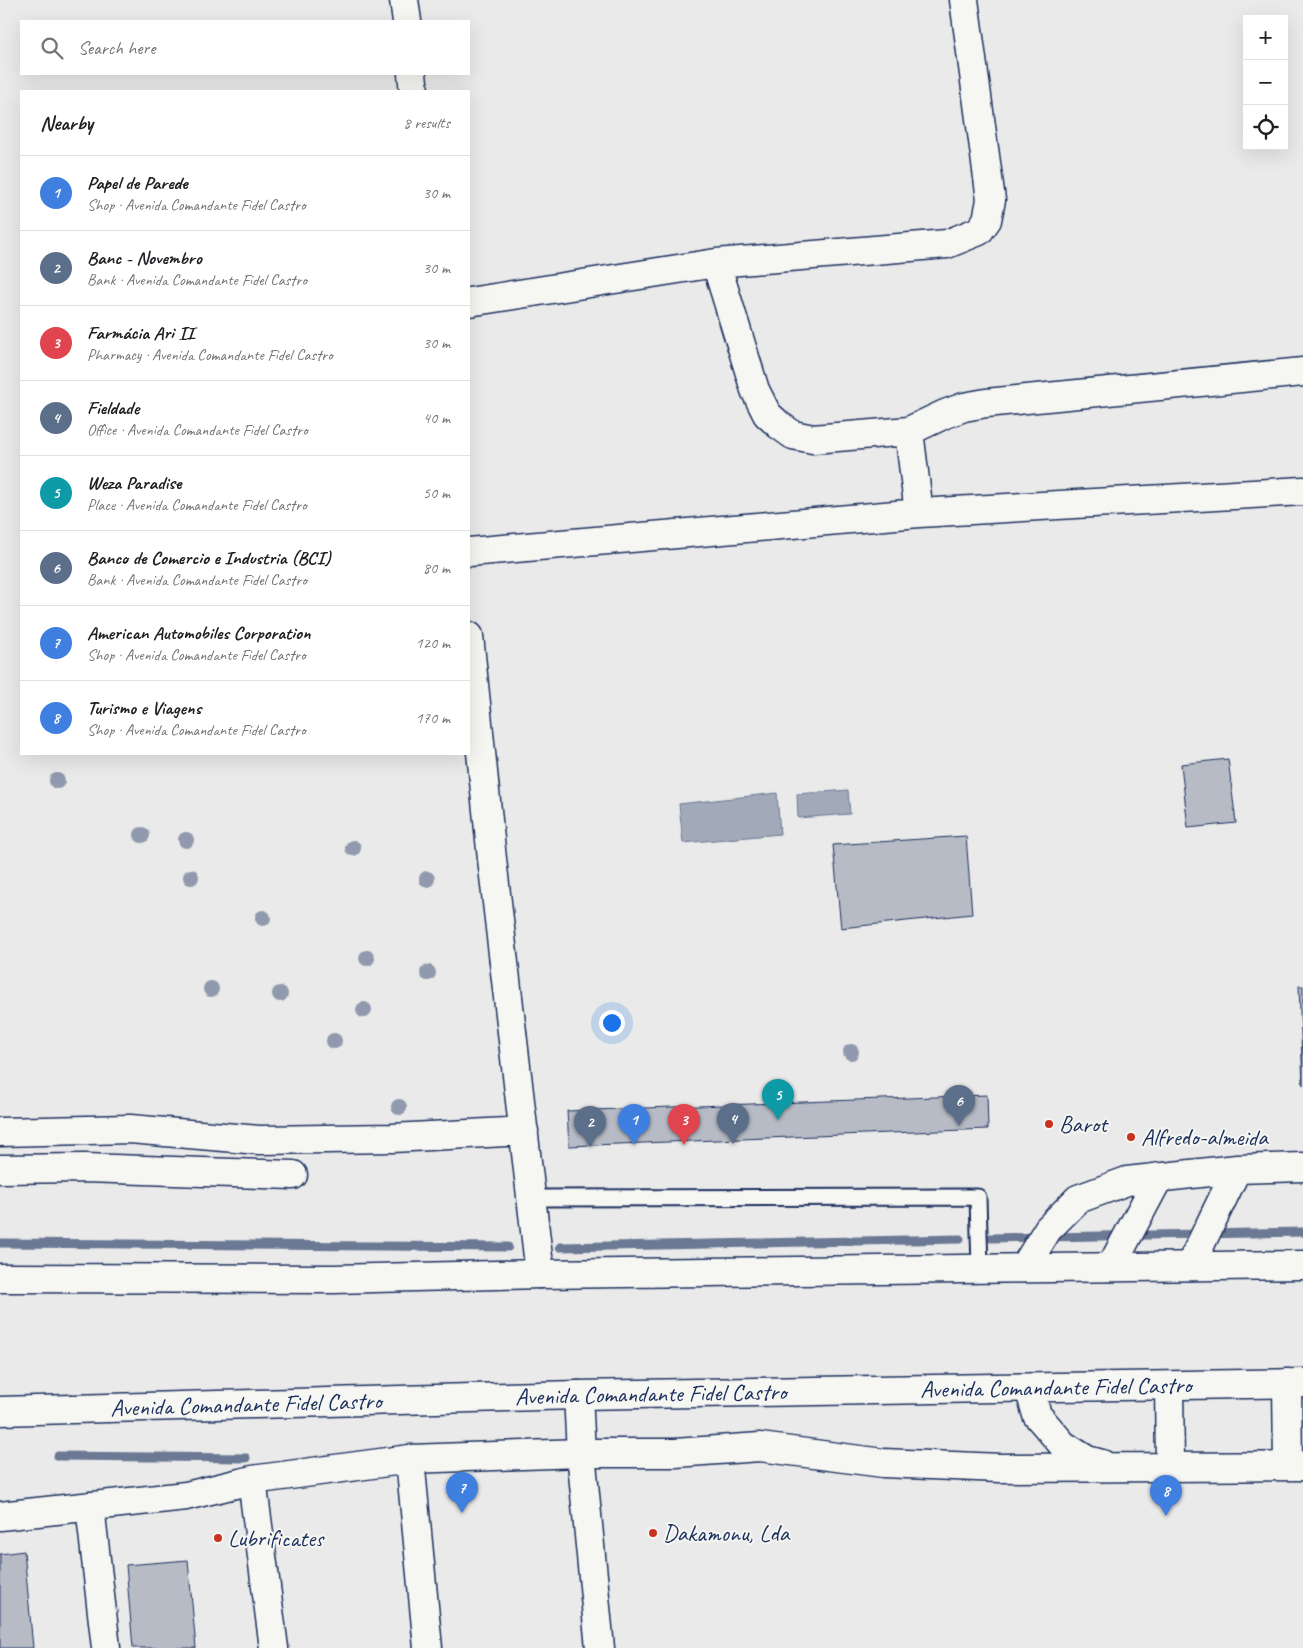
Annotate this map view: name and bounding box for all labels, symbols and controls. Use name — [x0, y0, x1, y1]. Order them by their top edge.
map controls — [1243, 15, 1288, 150]
button: + — [1243, 15, 1288, 60]
search box — [20, 20, 470, 75]
icon: search — [38, 34, 66, 62]
text: Search here — [78, 36, 155, 60]
button: − — [1243, 60, 1288, 105]
button: locate — [1243, 105, 1288, 150]
text: Nearby — [40, 110, 93, 136]
text: 8 results — [403, 113, 450, 133]
text: Papel de Parede — [87, 171, 187, 195]
text: 1 — [52, 183, 60, 203]
text: 30 m — [423, 183, 450, 203]
text: Shop · Avenida Comandante Fidel Castro — [87, 195, 306, 215]
text: Banc - Novembro — [87, 246, 202, 270]
text: 2 — [52, 258, 60, 278]
text: 30 m — [423, 258, 450, 278]
text: Bank · Avenida Comandante Fidel Castro — [87, 270, 307, 290]
text: Farmácia Ari II — [87, 321, 194, 345]
text: 3 — [52, 333, 60, 353]
text: 30 m — [423, 333, 450, 353]
text: Pharmacy · Avenida Comandante Fidel Castro — [87, 345, 333, 365]
text: Fieldade — [87, 396, 139, 420]
text: 4 — [52, 408, 60, 428]
text: 40 m — [423, 408, 450, 428]
text: Office · Avenida Comandante Fidel Castro — [87, 420, 308, 440]
text: Weza Paradise — [87, 471, 181, 495]
text: 5 — [53, 483, 59, 503]
text: 50 m — [423, 483, 450, 503]
text: Place · Avenida Comandante Fidel Castro — [87, 495, 307, 515]
text: Banco de Comercio e Industria (BCI) — [87, 546, 330, 570]
text: 6 — [52, 558, 60, 578]
text: 80 m — [423, 558, 450, 578]
text: Bank · Avenida Comandante Fidel Castro — [87, 570, 307, 590]
text: American Automobiles Corporation — [87, 621, 311, 645]
text: 7 — [52, 633, 60, 653]
text: 120 m — [416, 633, 450, 653]
text: Shop · Avenida Comandante Fidel Castro — [87, 645, 306, 665]
text: Turismo e Viagens — [87, 696, 201, 720]
text: 8 — [52, 708, 60, 728]
text: 170 m — [416, 708, 450, 728]
text: Shop · Avenida Comandante Fidel Castro — [87, 720, 306, 740]
your location — [599, 1010, 625, 1036]
pin: 5 — [762, 1079, 794, 1120]
pin: 6 — [943, 1085, 975, 1126]
pin: 4 — [717, 1103, 749, 1144]
pin: 1 — [618, 1104, 650, 1145]
pin: 3 — [668, 1104, 700, 1145]
pin: 2 — [574, 1106, 606, 1147]
place label: Barot — [1059, 1109, 1109, 1139]
marker: Barot — [1043, 1118, 1055, 1130]
place label: Alfredo-almeida — [1141, 1122, 1269, 1152]
marker: Alfredo-almeida — [1125, 1131, 1137, 1143]
street label: Avenida Comandante Fidel Castro — [920, 1370, 1194, 1404]
street label: Avenida Comandante Fidel Castro — [515, 1377, 789, 1412]
street label: Avenida Comandante Fidel Castro — [110, 1385, 384, 1423]
pin: 7 — [446, 1472, 478, 1513]
pin: 8 — [1150, 1475, 1182, 1516]
place label: Dakamonu, Lda — [663, 1518, 791, 1548]
place label: Lubrificates — [228, 1523, 325, 1553]
marker: Dakamonu, Lda — [647, 1527, 659, 1539]
marker: Lubrificates — [212, 1532, 224, 1544]

